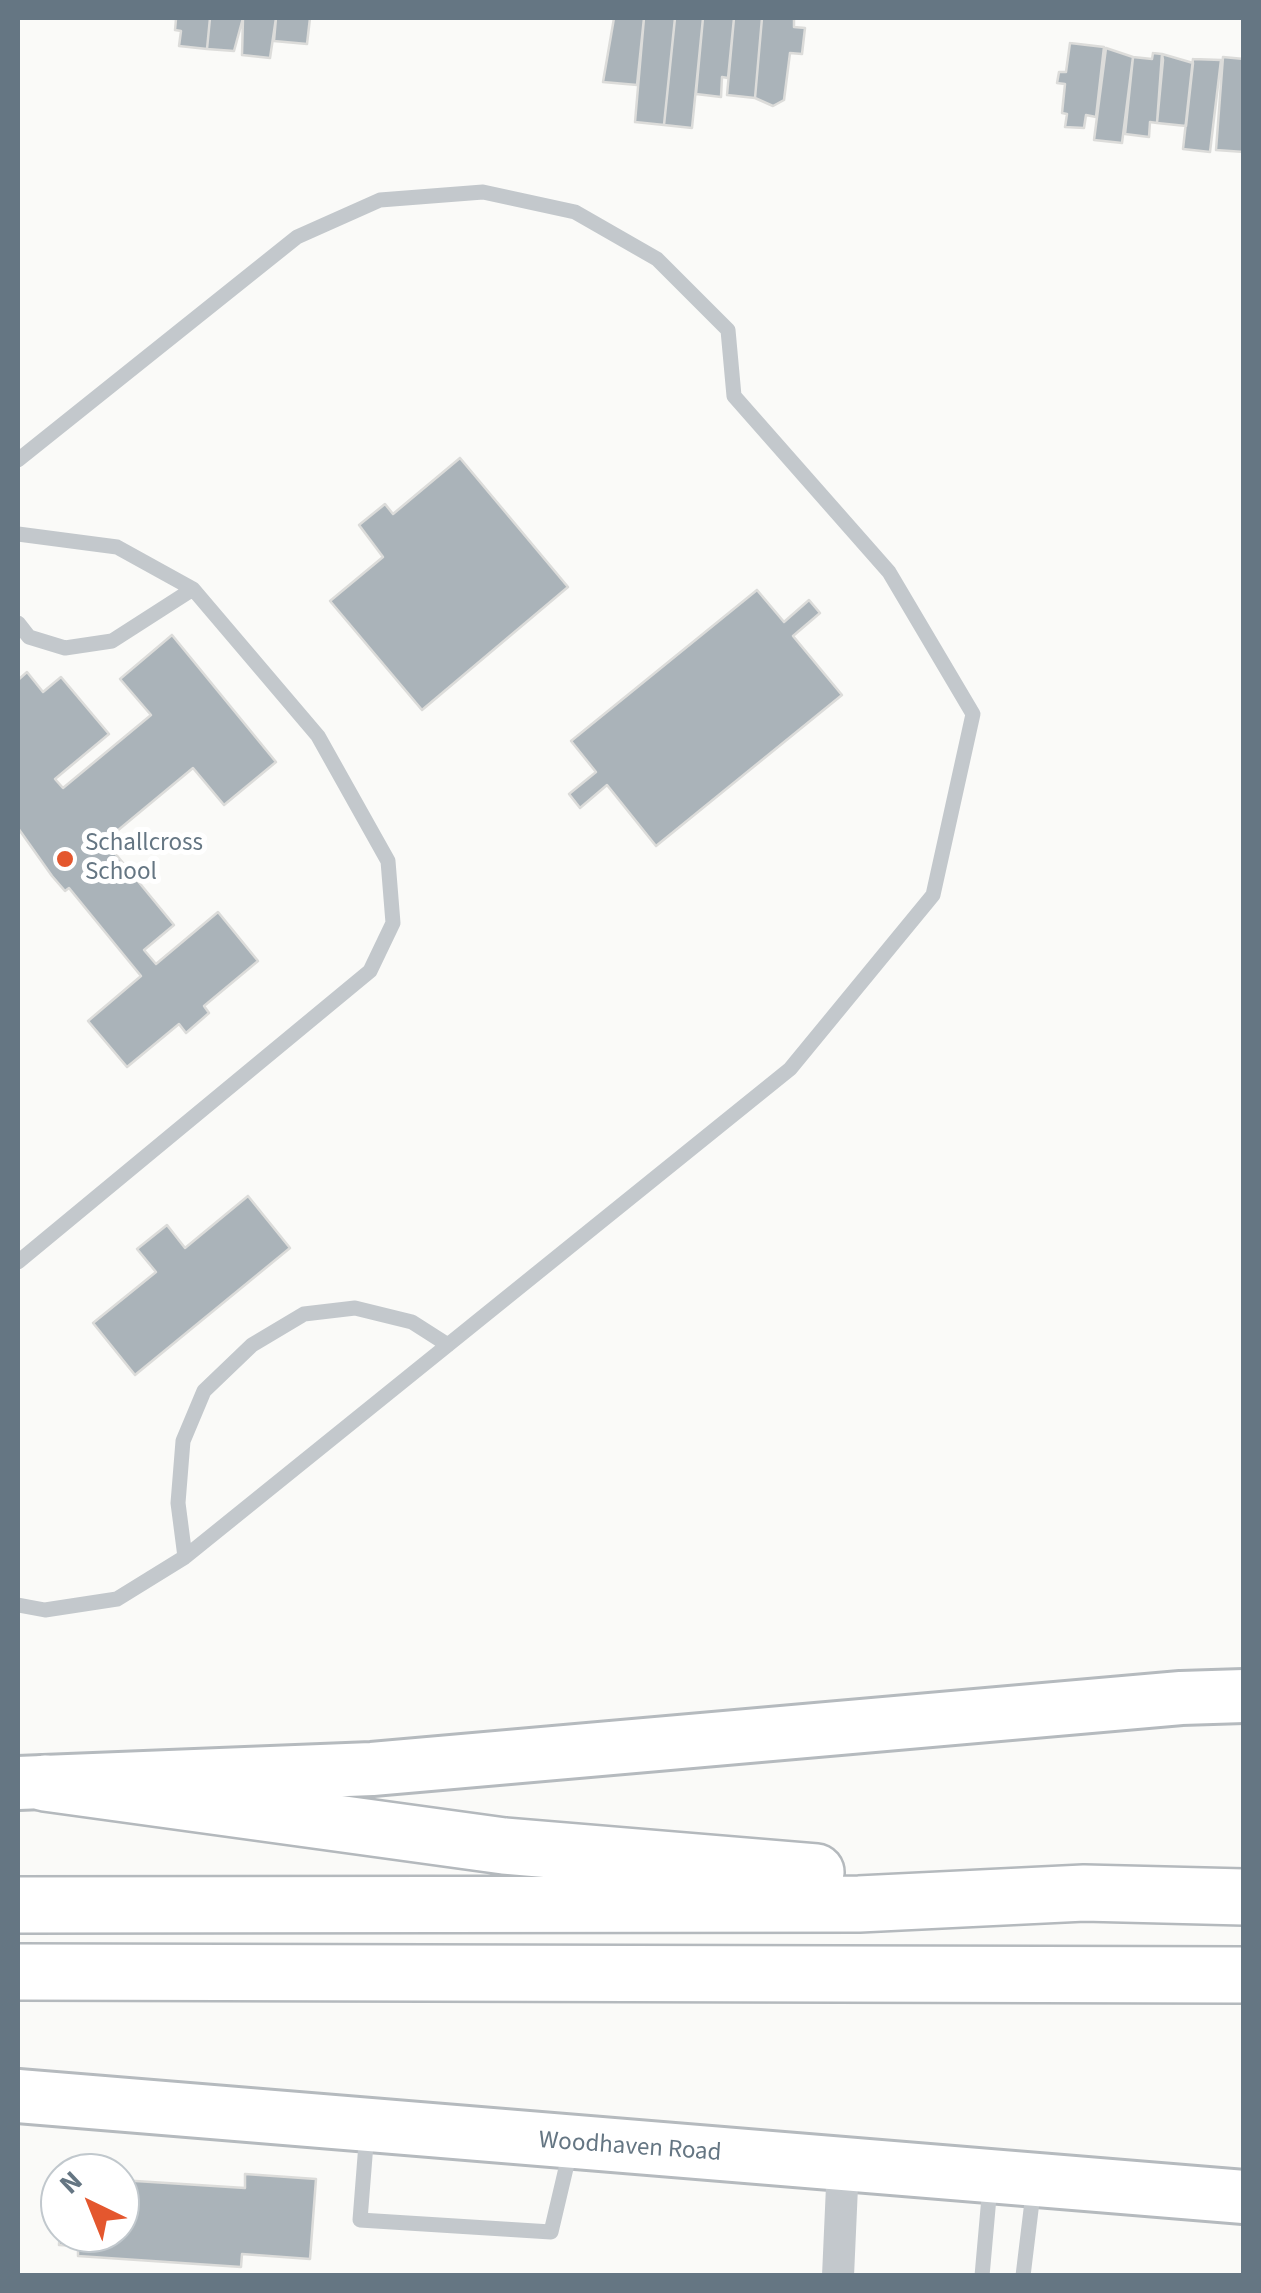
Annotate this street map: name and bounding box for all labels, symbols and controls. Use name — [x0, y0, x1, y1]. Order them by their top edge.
place label: Schallcross School — [85, 830, 203, 889]
marker: Schallcross School — [54, 848, 76, 870]
street label: Woodhaven Road — [538, 2127, 722, 2169]
north arrow — [40, 2153, 140, 2253]
text: N — [50, 2162, 91, 2204]

